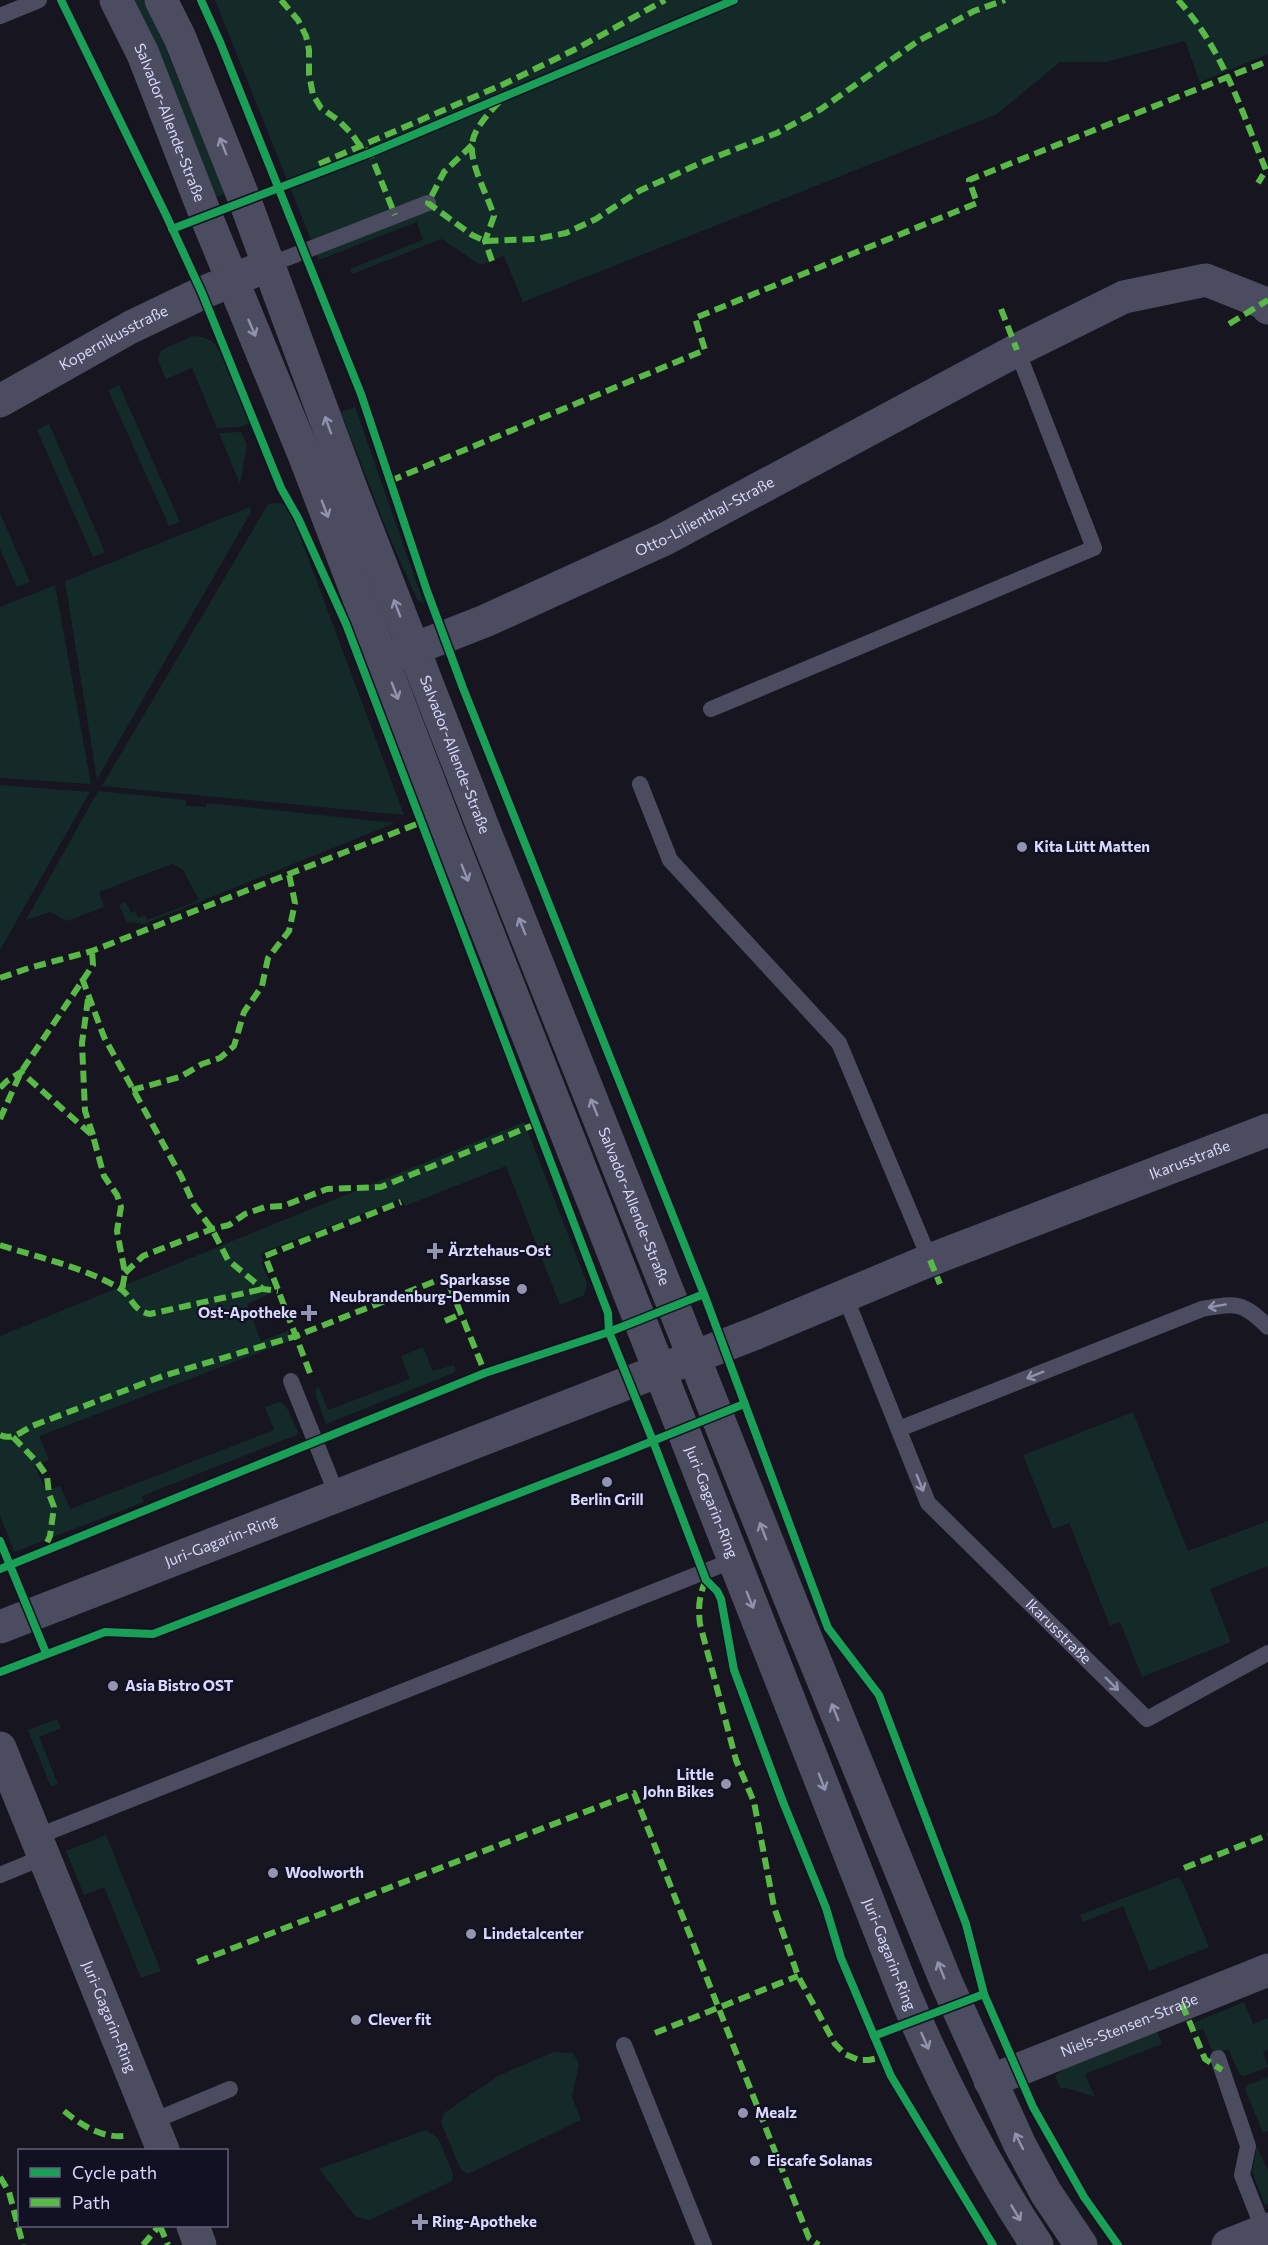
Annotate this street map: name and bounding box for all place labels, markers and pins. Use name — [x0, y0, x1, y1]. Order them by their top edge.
place label: Kita Lütt Matten — [1034, 837, 1150, 855]
marker: Kita Lütt Matten — [1015, 840, 1029, 854]
place label: Ärztehaus-Ost — [448, 1241, 551, 1259]
marker: Ärztehaus-Ost — [426, 1242, 444, 1260]
place label: Sparkasse Neubrandenburg-Demmin — [329, 1270, 510, 1305]
marker: Sparkasse Neubrandenburg-Demmin — [515, 1282, 529, 1296]
place label: Ost-Apotheke — [198, 1303, 297, 1321]
marker: Ost-Apotheke — [302, 1306, 316, 1320]
marker: Berlin Grill — [600, 1475, 614, 1489]
place label: Berlin Grill — [570, 1490, 644, 1508]
place label: Asia Bistro OST — [125, 1676, 234, 1694]
marker: Asia Bistro OST — [106, 1679, 120, 1693]
place label: Little John Bikes — [643, 1765, 714, 1800]
marker: Little John Bikes — [719, 1777, 733, 1791]
place label: Woolworth — [285, 1863, 364, 1881]
marker: Woolworth — [266, 1866, 280, 1880]
place label: Lindetalcenter — [483, 1924, 584, 1942]
marker: Lindetalcenter — [464, 1927, 478, 1941]
place label: Clever fit — [368, 2010, 431, 2028]
marker: Clever fit — [349, 2013, 363, 2027]
place label: Mealz — [755, 2103, 797, 2121]
marker: Mealz — [736, 2106, 750, 2120]
place label: Eiscafe Solanas — [767, 2151, 872, 2169]
marker: Eiscafe Solanas — [748, 2154, 762, 2168]
place label: Ring-Apotheke — [432, 2212, 537, 2230]
marker: Ring-Apotheke — [413, 2215, 427, 2229]

